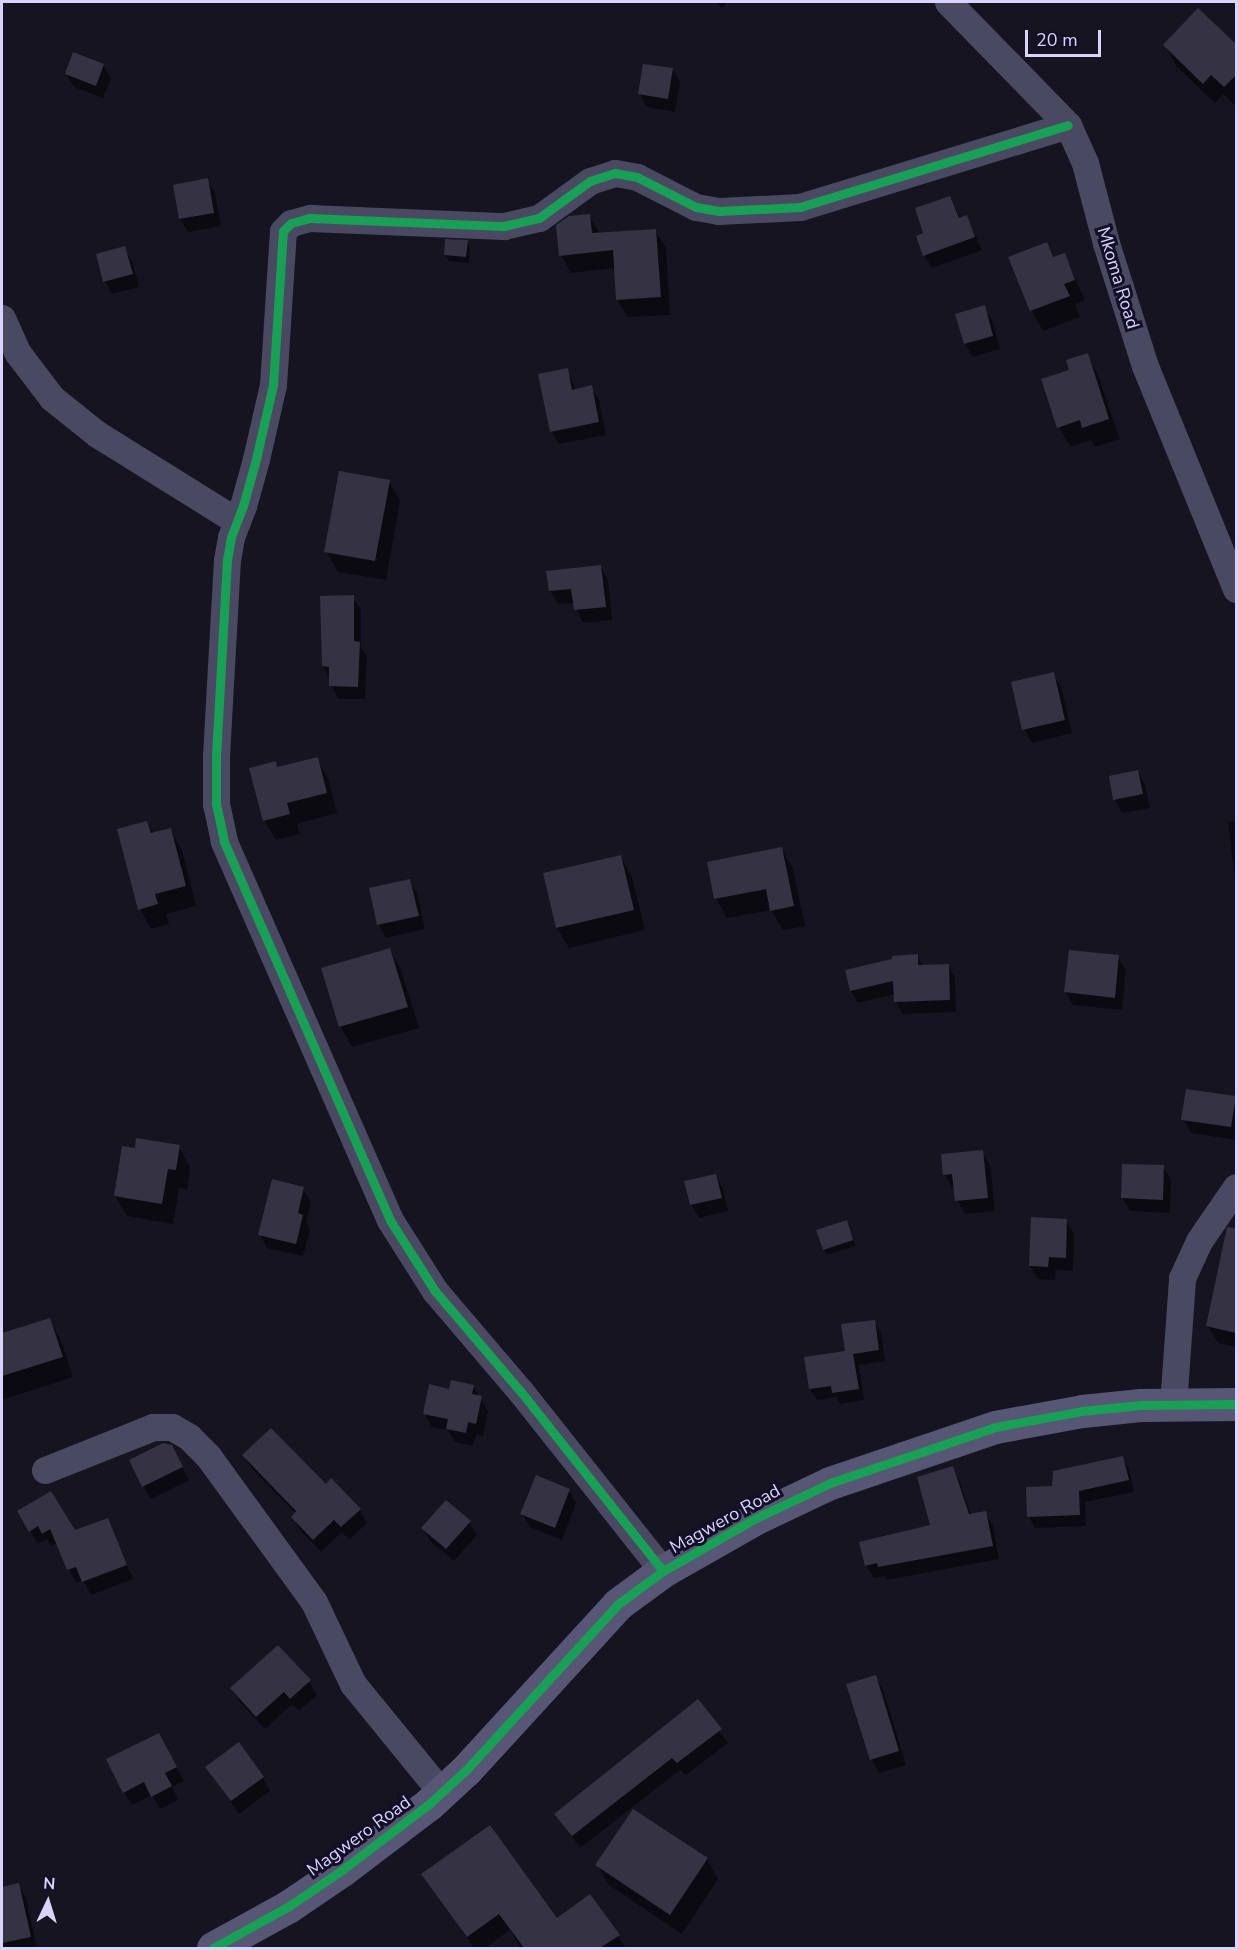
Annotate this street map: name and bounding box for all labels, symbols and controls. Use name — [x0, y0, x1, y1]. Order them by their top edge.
scale bar — [1028, 18, 1104, 56]
text: 20 m — [1036, 28, 1078, 52]
street label: Mkoma Road — [1092, 224, 1144, 332]
street label: Magwero Road — [666, 1480, 784, 1558]
street label: Magwero Road — [303, 1791, 415, 1881]
north arrow — [18, 1872, 78, 1932]
text: N — [43, 1873, 56, 1895]

